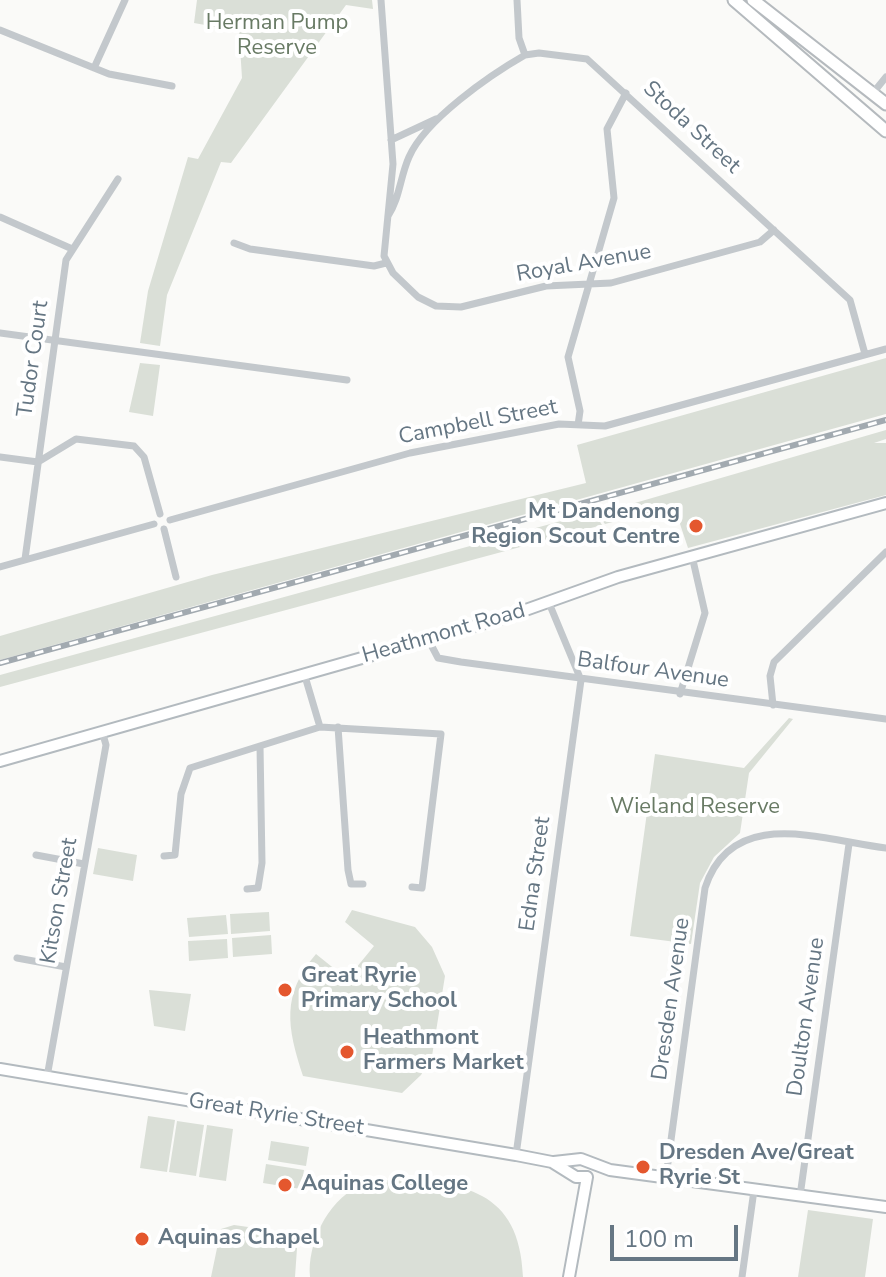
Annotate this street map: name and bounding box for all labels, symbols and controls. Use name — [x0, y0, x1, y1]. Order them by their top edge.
park label: Herman Pump Reserve — [206, 11, 348, 62]
street label: Stoda Street — [637, 76, 745, 180]
street label: Royal Avenue — [515, 239, 653, 289]
street label: Tudor Court — [13, 299, 55, 419]
street label: Campbell Street — [396, 395, 560, 451]
place label: Mt Dandenong Region Scout Centre — [471, 500, 680, 552]
marker: Mt Dandenong Region Scout Centre — [687, 517, 705, 535]
street label: Heathmont Road — [359, 598, 529, 670]
street label: Balfour Avenue — [575, 647, 731, 695]
park label: Wieland Reserve — [610, 795, 780, 821]
street label: Edna Street — [515, 815, 557, 933]
street label: Kitson Street — [36, 836, 84, 966]
street label: Dresden Avenue — [648, 916, 696, 1082]
street label: Doulton Avenue — [783, 936, 831, 1098]
place label: Great Ryrie Primary School — [301, 964, 457, 1016]
marker: Great Ryrie Primary School — [276, 981, 294, 999]
place label: Heathmont Farmers Market — [363, 1026, 524, 1078]
marker: Heathmont Farmers Market — [338, 1043, 356, 1061]
street label: Great Ryrie Street — [187, 1088, 365, 1142]
place label: Dresden Ave/Great Ryrie St — [659, 1141, 854, 1192]
marker: Dresden Ave/Great Ryrie St — [634, 1158, 652, 1176]
place label: Aquinas College — [301, 1172, 468, 1198]
marker: Aquinas College — [276, 1176, 294, 1194]
scale bar — [614, 1209, 742, 1259]
text: 100 m — [624, 1223, 694, 1255]
place label: Aquinas Chapel — [158, 1226, 319, 1252]
marker: Aquinas Chapel — [133, 1230, 151, 1248]

